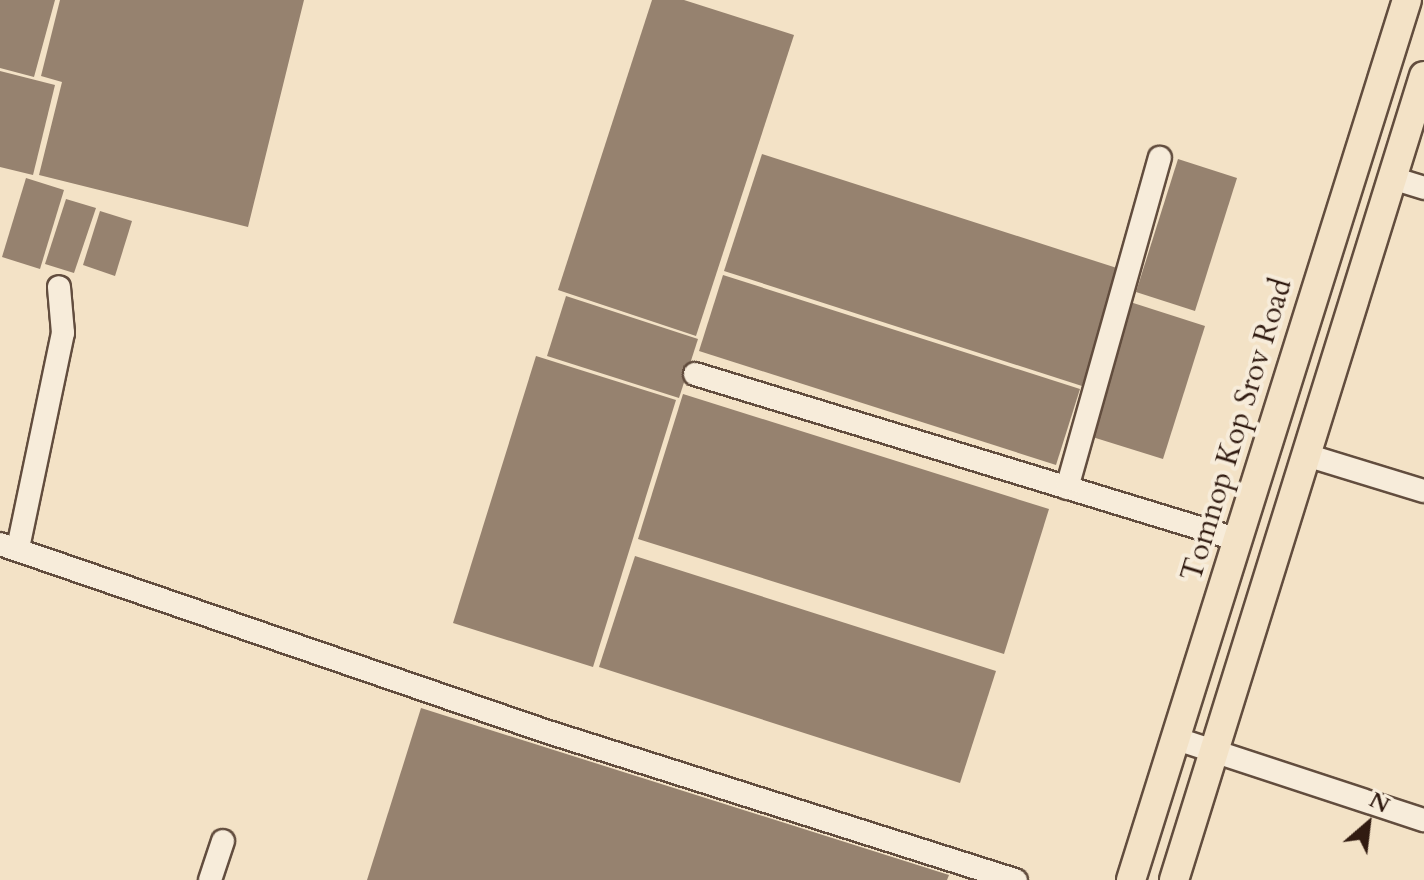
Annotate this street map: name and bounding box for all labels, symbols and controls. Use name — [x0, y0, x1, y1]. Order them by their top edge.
street label: Tomnop Kop Srov Road — [1174, 274, 1300, 586]
north arrow — [1328, 784, 1408, 864]
text: N — [1364, 785, 1395, 821]

